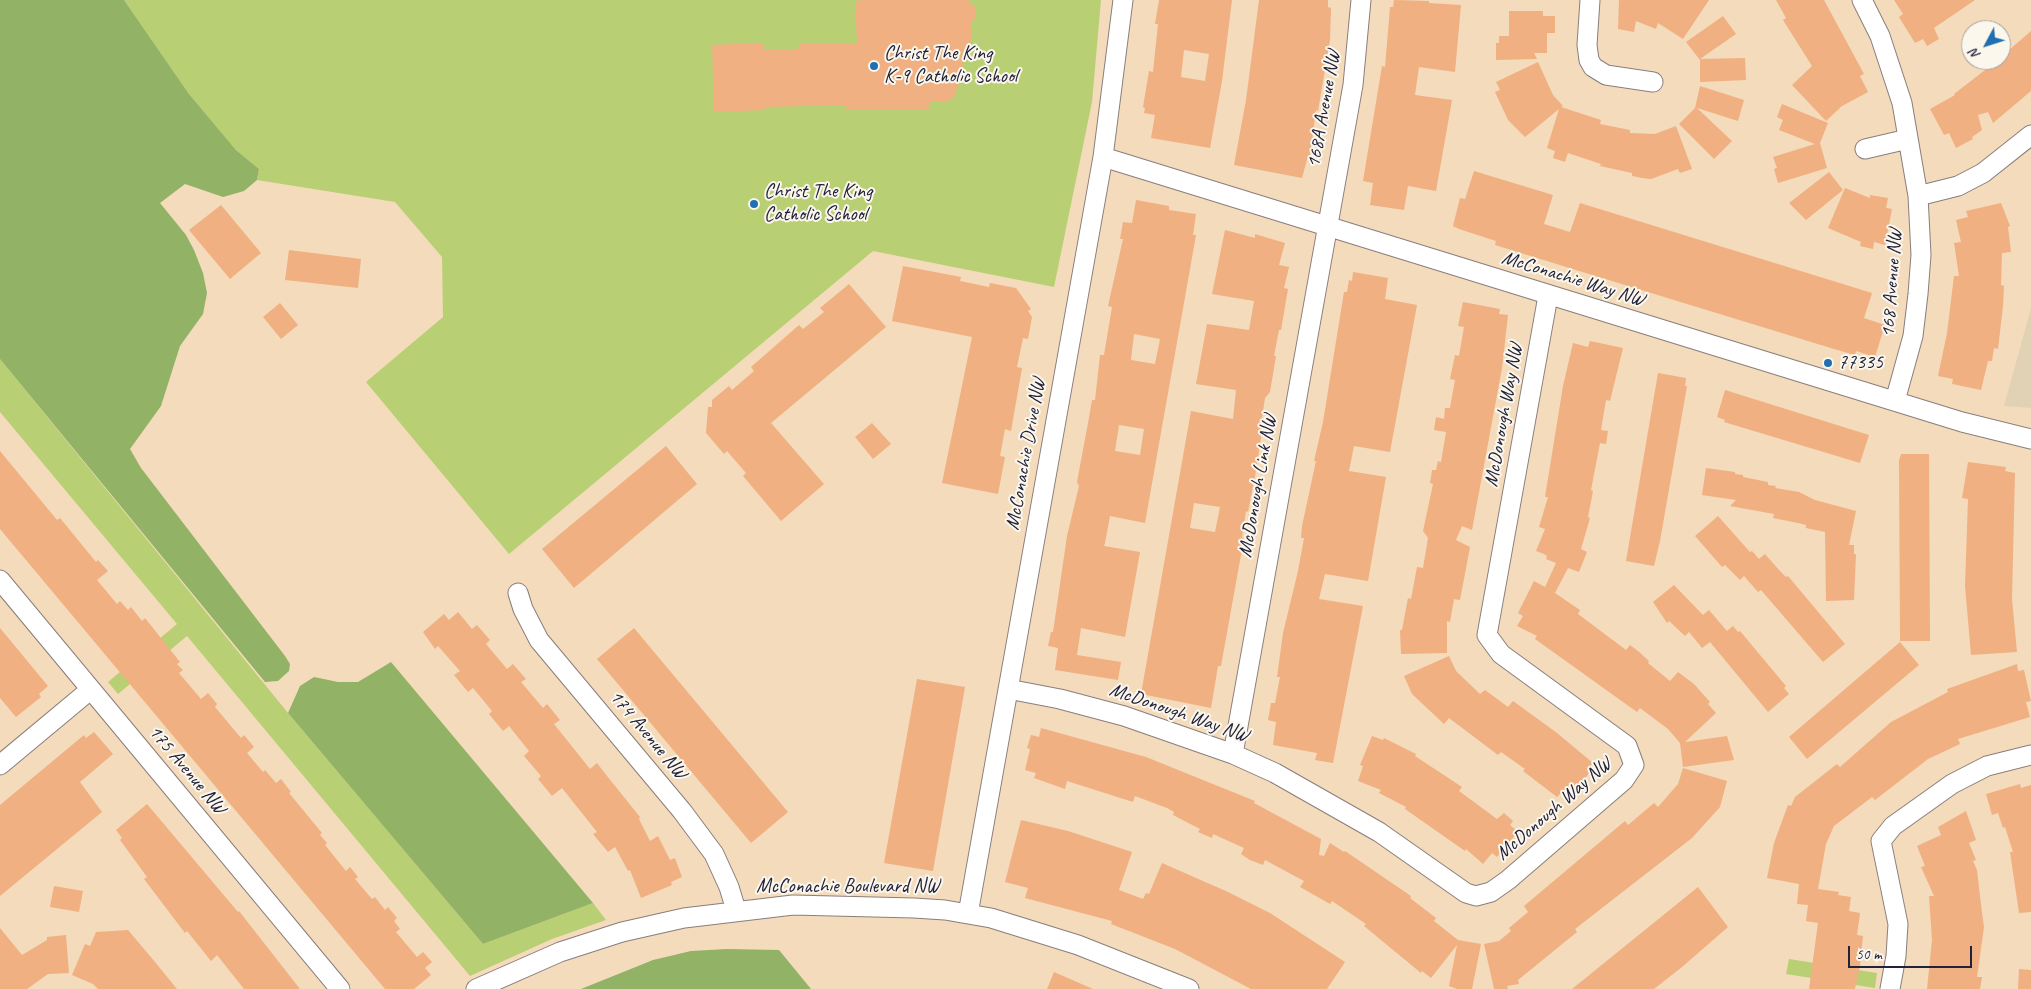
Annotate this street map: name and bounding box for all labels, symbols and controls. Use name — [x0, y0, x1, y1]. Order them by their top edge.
north arrow — [1961, 20, 2011, 70]
place label: Christ The King K-9 Catholic School — [884, 42, 1017, 89]
text: N — [1966, 46, 1984, 63]
street label: 168A Avenue NW — [1302, 48, 1346, 170]
marker: Christ The King K-9 Catholic School — [868, 60, 880, 72]
place label: Christ The King Catholic School — [764, 180, 872, 227]
marker: Christ The King Catholic School — [748, 198, 760, 210]
street label: 168 Avenue NW — [1876, 228, 1908, 338]
street label: McConachie Way NW — [1499, 246, 1647, 312]
street label: McDonough Way NW — [1480, 341, 1528, 489]
place label: 77335 — [1838, 351, 1883, 375]
marker: 77335 — [1822, 357, 1834, 369]
street label: McConachie Drive NW — [1001, 376, 1051, 532]
street label: McDonough Link NW — [1234, 413, 1282, 559]
street label: McDonough Way NW — [1106, 678, 1252, 748]
street label: 174 Avenue NW — [604, 686, 692, 784]
street label: 175 Avenue NW — [143, 721, 231, 819]
street label: McDonough Way NW — [1491, 752, 1617, 866]
street label: McConachie Boulevard NW — [756, 875, 940, 899]
scale bar — [1851, 936, 1975, 968]
text: 50 m — [1856, 945, 1882, 964]

